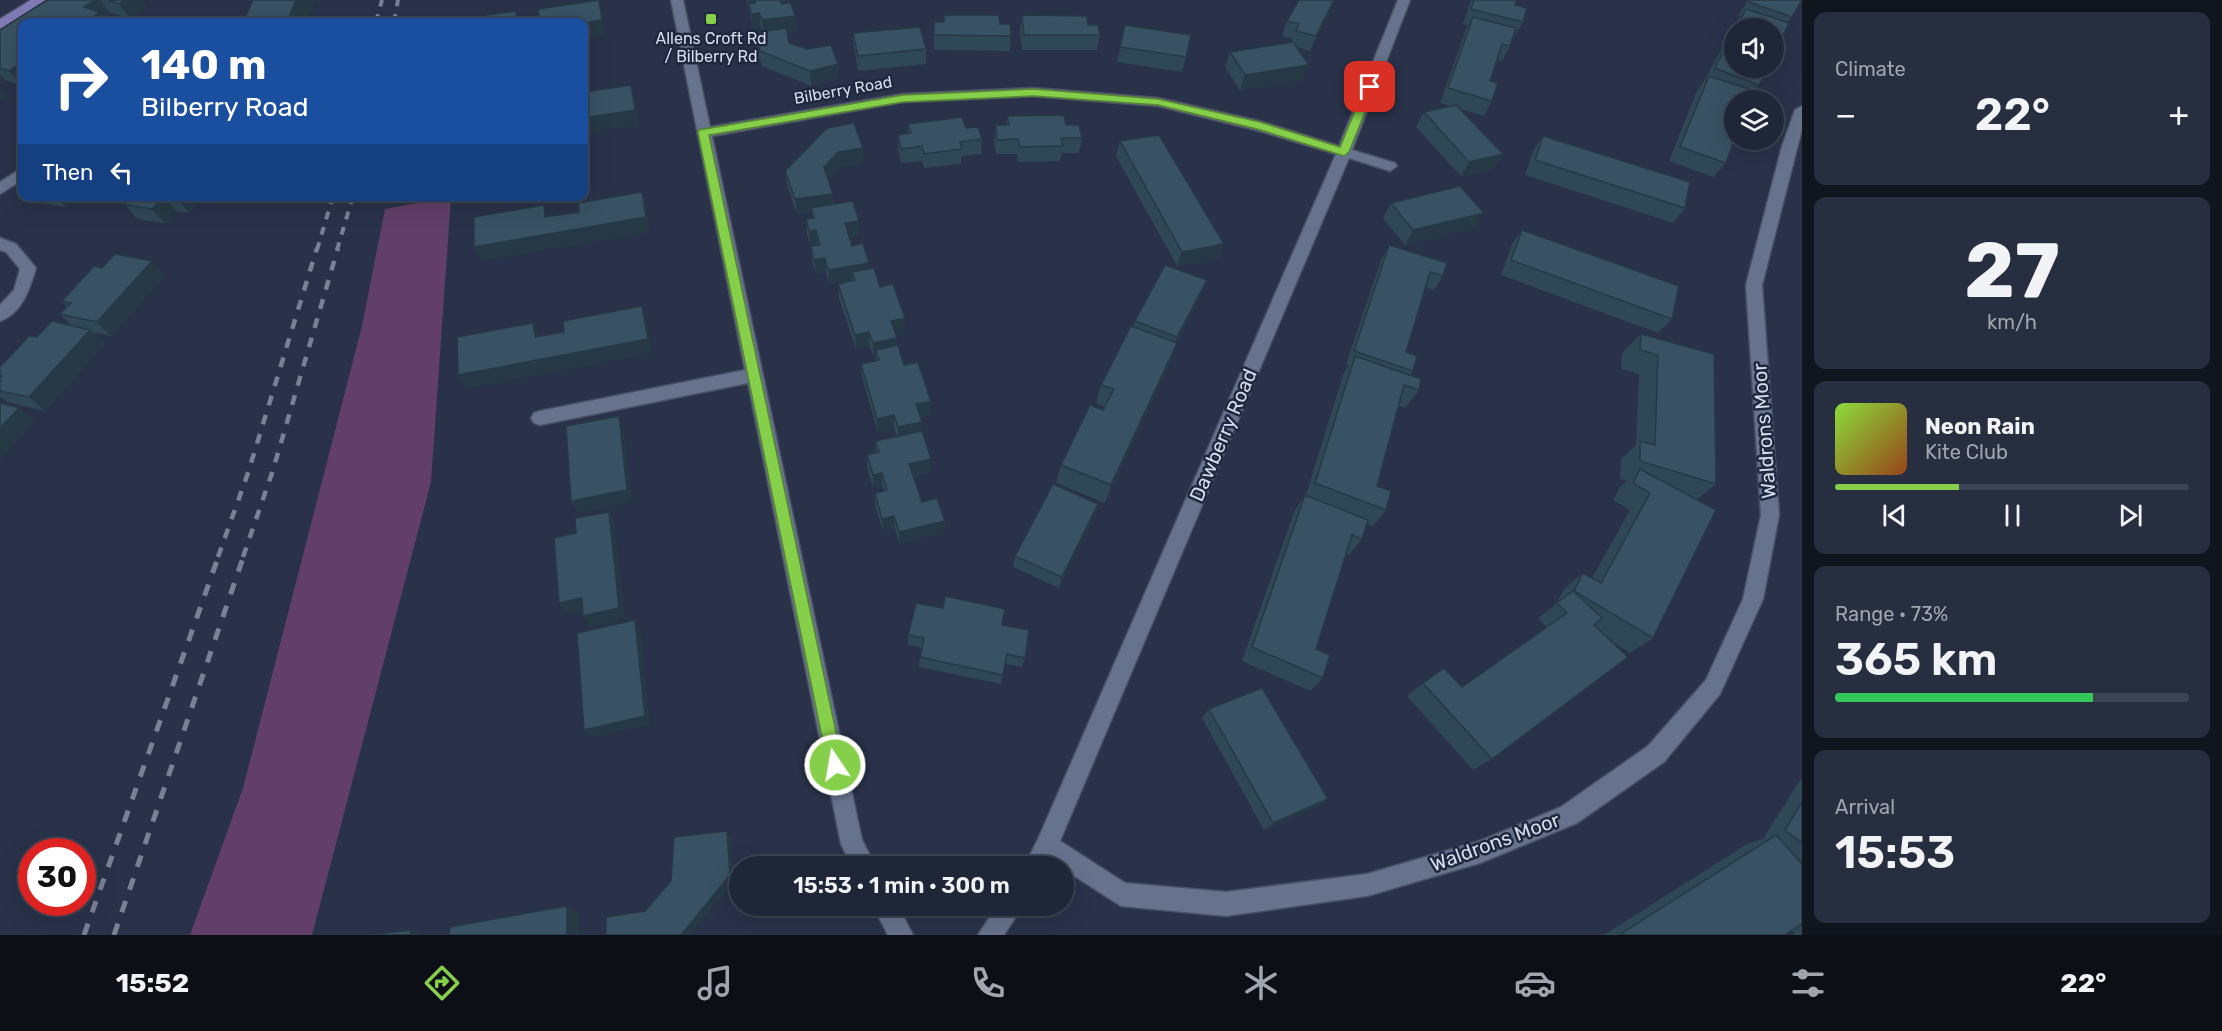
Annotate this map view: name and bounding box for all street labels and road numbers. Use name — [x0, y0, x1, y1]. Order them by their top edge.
street label: Bilberry Road — [792, 72, 894, 108]
street label: Waldrons Moor — [1747, 362, 1781, 500]
street label: Dawberry Road — [1184, 365, 1262, 505]
street label: Waldrons Moor — [1427, 807, 1563, 877]

